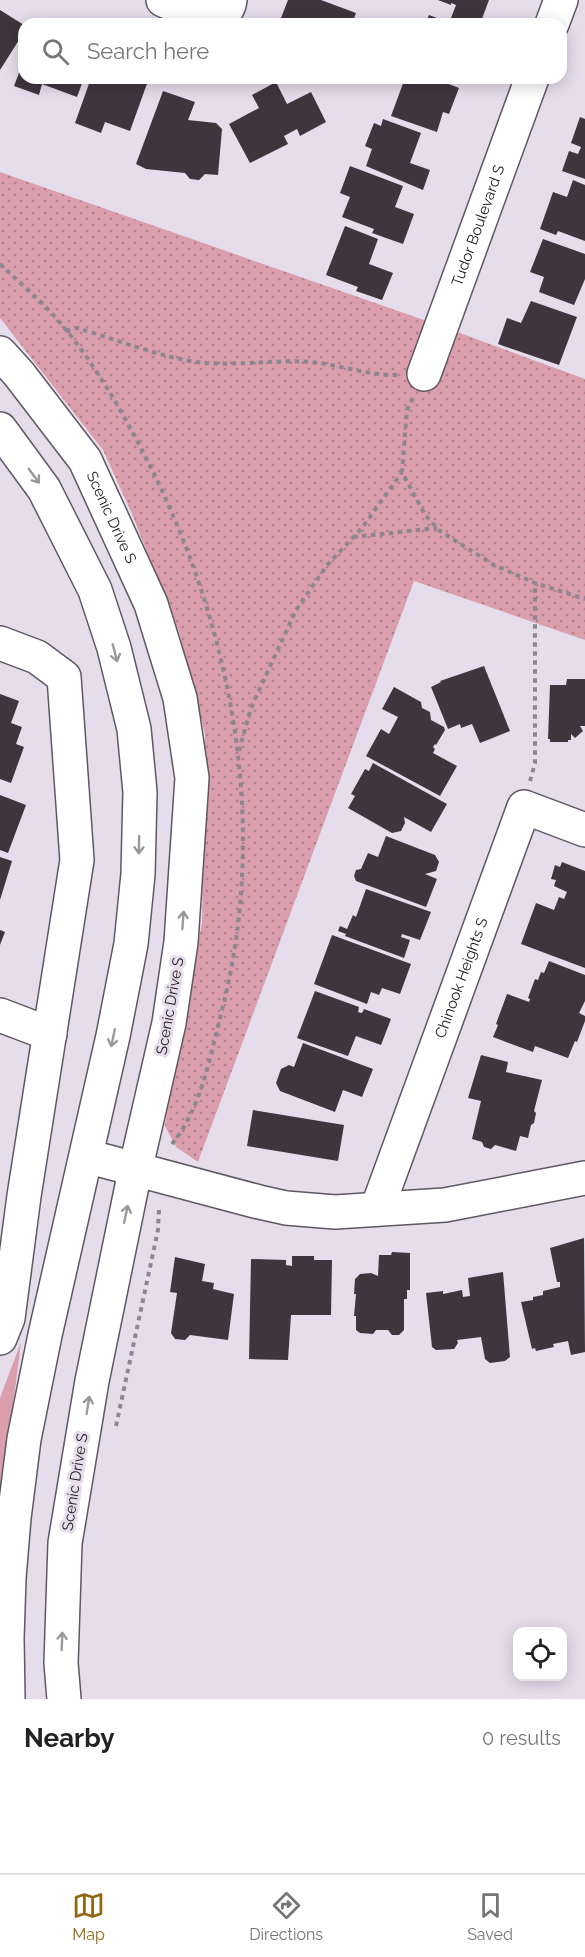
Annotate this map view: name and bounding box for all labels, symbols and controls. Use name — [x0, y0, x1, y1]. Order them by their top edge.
search box — [18, 18, 567, 84]
icon: search — [39, 35, 72, 68]
text: Search here — [87, 38, 209, 64]
street label: Tudor Boulevard S — [448, 162, 509, 289]
one-way arrow — [28, 468, 41, 484]
street label: Scenic Drive S — [83, 469, 140, 566]
one-way arrow — [110, 643, 122, 662]
one-way arrow — [133, 835, 144, 855]
one-way arrow — [177, 911, 188, 931]
street label: Chinook Heights S — [431, 915, 492, 1041]
street label: Scenic Drive S — [153, 956, 187, 1056]
one-way arrow — [106, 1028, 118, 1047]
one-way arrow — [121, 1205, 132, 1225]
one-way arrow — [82, 1396, 93, 1416]
street label: Scenic Drive S — [58, 1432, 92, 1532]
map controls — [513, 1627, 567, 1681]
button: locate — [513, 1627, 567, 1681]
one-way arrow — [56, 1631, 68, 1651]
text: Nearby — [24, 1723, 114, 1753]
text: 0 results — [482, 1726, 561, 1750]
tab: Map — [72, 1889, 105, 1944]
tab: Directions — [249, 1889, 323, 1944]
tab: Saved — [467, 1889, 513, 1944]

